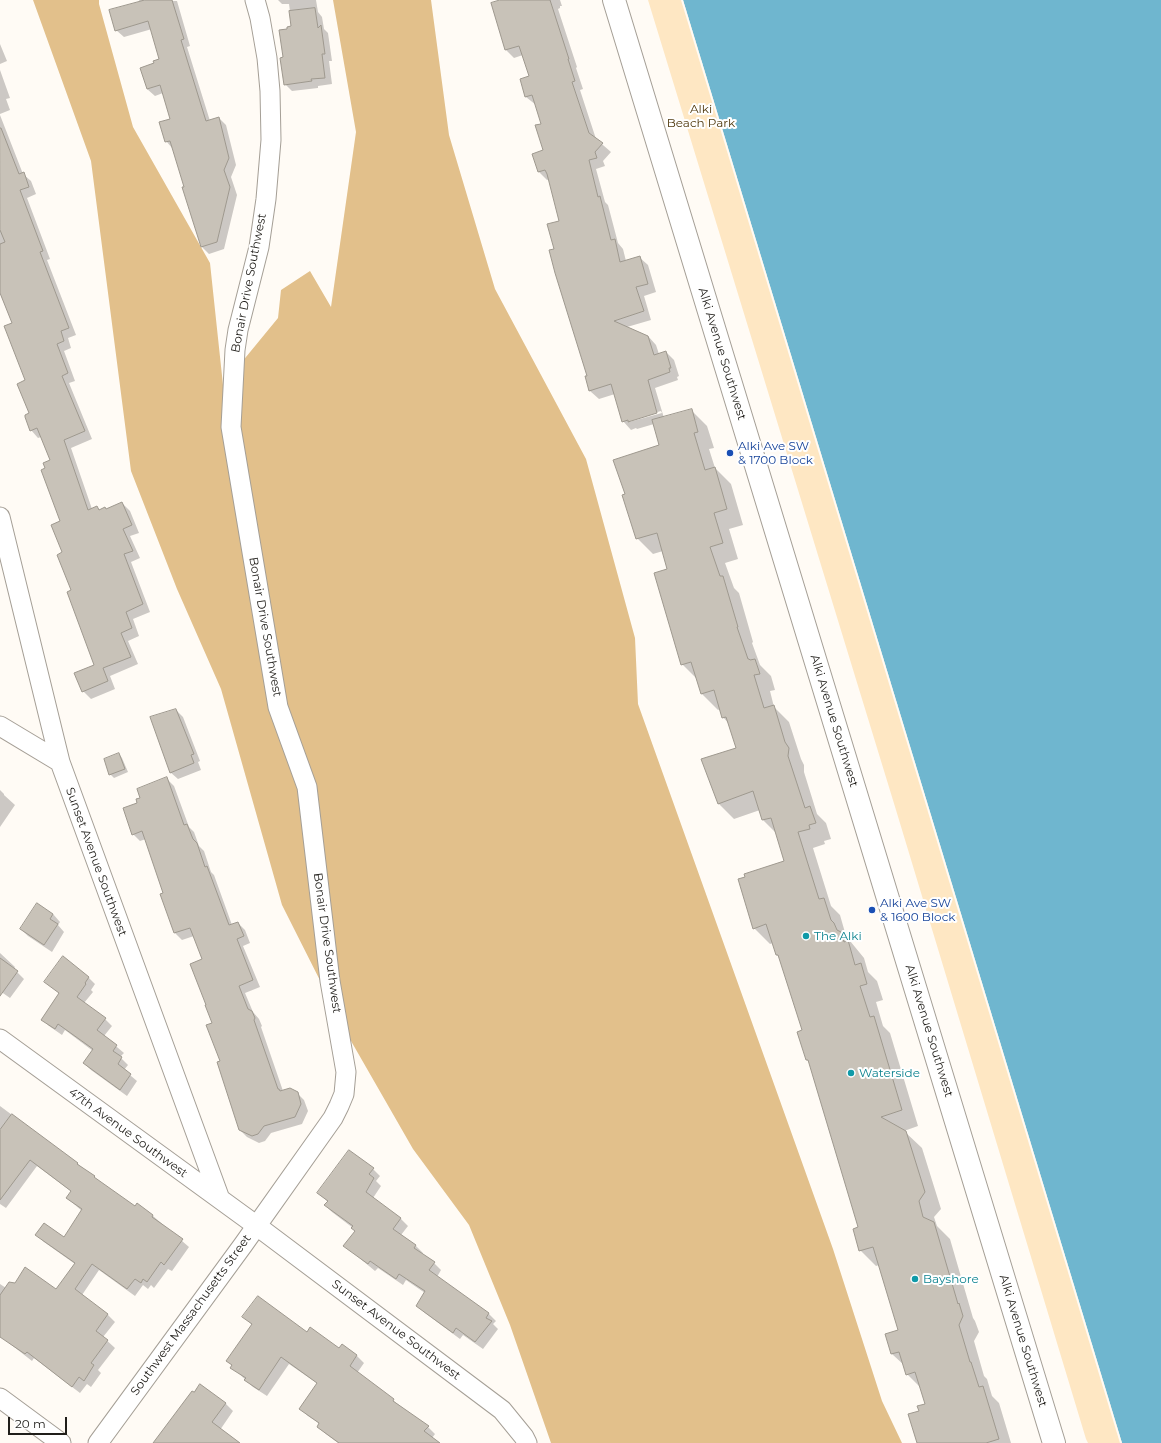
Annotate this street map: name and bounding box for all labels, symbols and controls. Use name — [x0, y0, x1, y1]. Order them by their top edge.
park label: Alki Beach Park — [667, 102, 735, 130]
street label: Bonair Drive Southwest — [228, 212, 270, 354]
street label: Alki Avenue Southwest — [695, 286, 749, 422]
place label: Alki Ave SW & 1700 Block — [738, 439, 813, 467]
marker: Alki Ave SW & 1700 Block — [725, 448, 735, 458]
street label: Bonair Drive Southwest — [246, 556, 284, 698]
street label: Alki Avenue Southwest — [807, 653, 861, 789]
street label: Sunset Avenue Southwest — [62, 786, 130, 938]
street label: Bonair Drive Southwest — [310, 872, 344, 1014]
place label: Alki Ave SW & 1600 Block — [880, 896, 955, 924]
marker: Alki Ave SW & 1600 Block — [867, 905, 877, 915]
place label: The Alki — [814, 929, 862, 943]
marker: The Alki — [801, 931, 811, 941]
street label: Alki Avenue Southwest — [902, 963, 956, 1099]
place label: Waterside — [859, 1066, 920, 1080]
marker: Waterside — [846, 1068, 856, 1078]
street label: 47th Avenue Southwest — [66, 1085, 190, 1181]
street label: Southwest Massachusetts Street — [128, 1232, 254, 1398]
place label: Bayshore — [923, 1272, 979, 1286]
street label: Alki Avenue Southwest — [996, 1273, 1050, 1409]
marker: Bayshore — [910, 1274, 920, 1284]
street label: Sunset Avenue Southwest — [329, 1277, 463, 1383]
scale bar — [10, 1409, 69, 1435]
text: 20 m — [15, 1416, 46, 1431]

